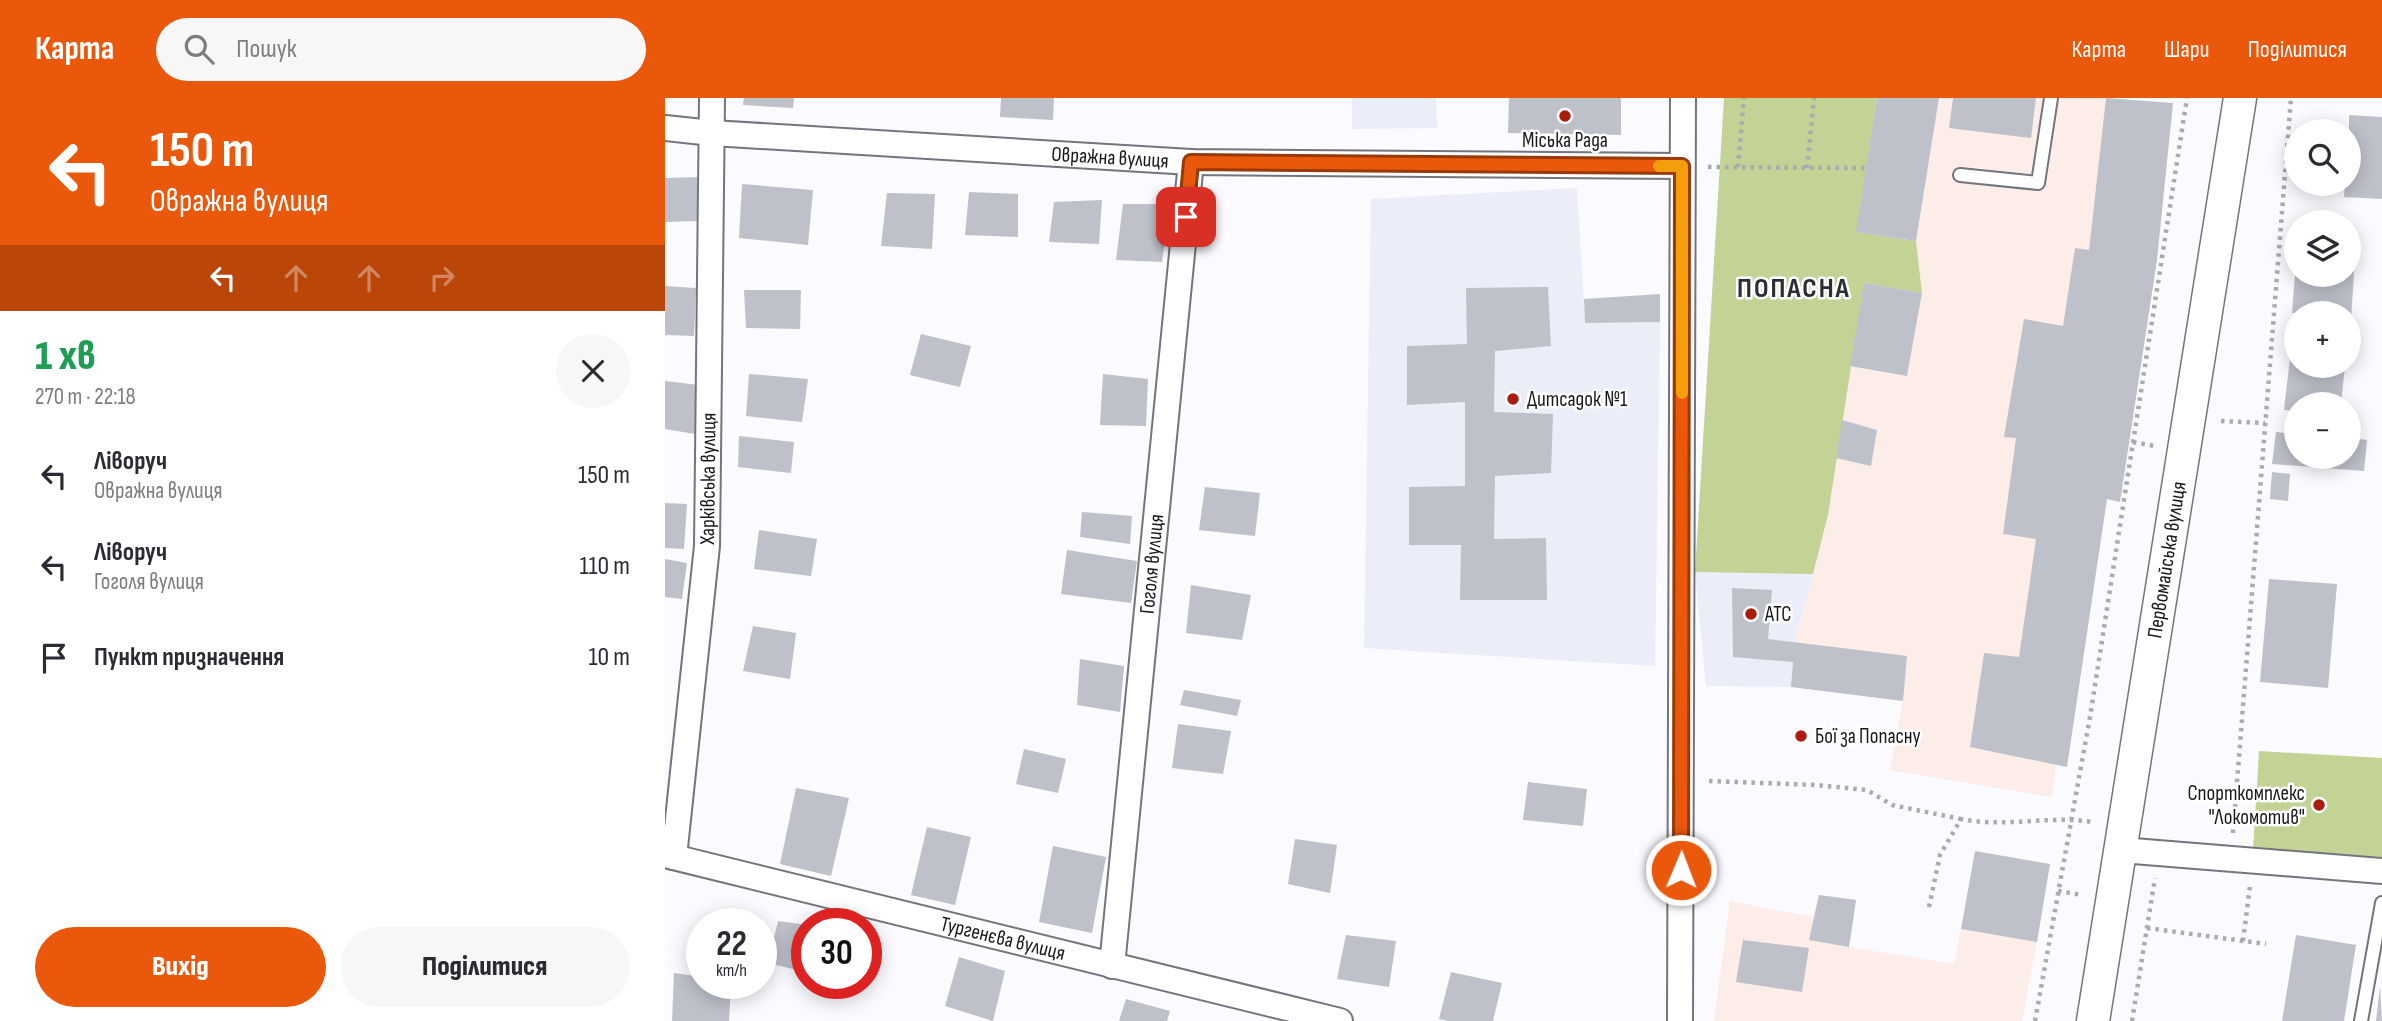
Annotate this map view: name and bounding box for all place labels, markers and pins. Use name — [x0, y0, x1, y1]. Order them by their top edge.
marker: Міська Рада — [1557, 108, 1573, 124]
place label: Міська Рада — [1522, 128, 1608, 153]
pin — [1156, 187, 1216, 247]
place label: Дитсадок №1 — [1527, 387, 1628, 412]
marker: Дитсадок №1 — [1505, 391, 1521, 407]
place label: АТС — [1764, 602, 1791, 627]
marker: АТС — [1743, 606, 1759, 622]
place label: Бої за Попасну — [1815, 724, 1921, 749]
marker: Бої за Попасну — [1793, 728, 1809, 744]
place label: Спорткомплекс "Локомотив" — [2187, 781, 2305, 830]
marker: Спорткомплекс "Локомотив" — [2311, 797, 2327, 813]

